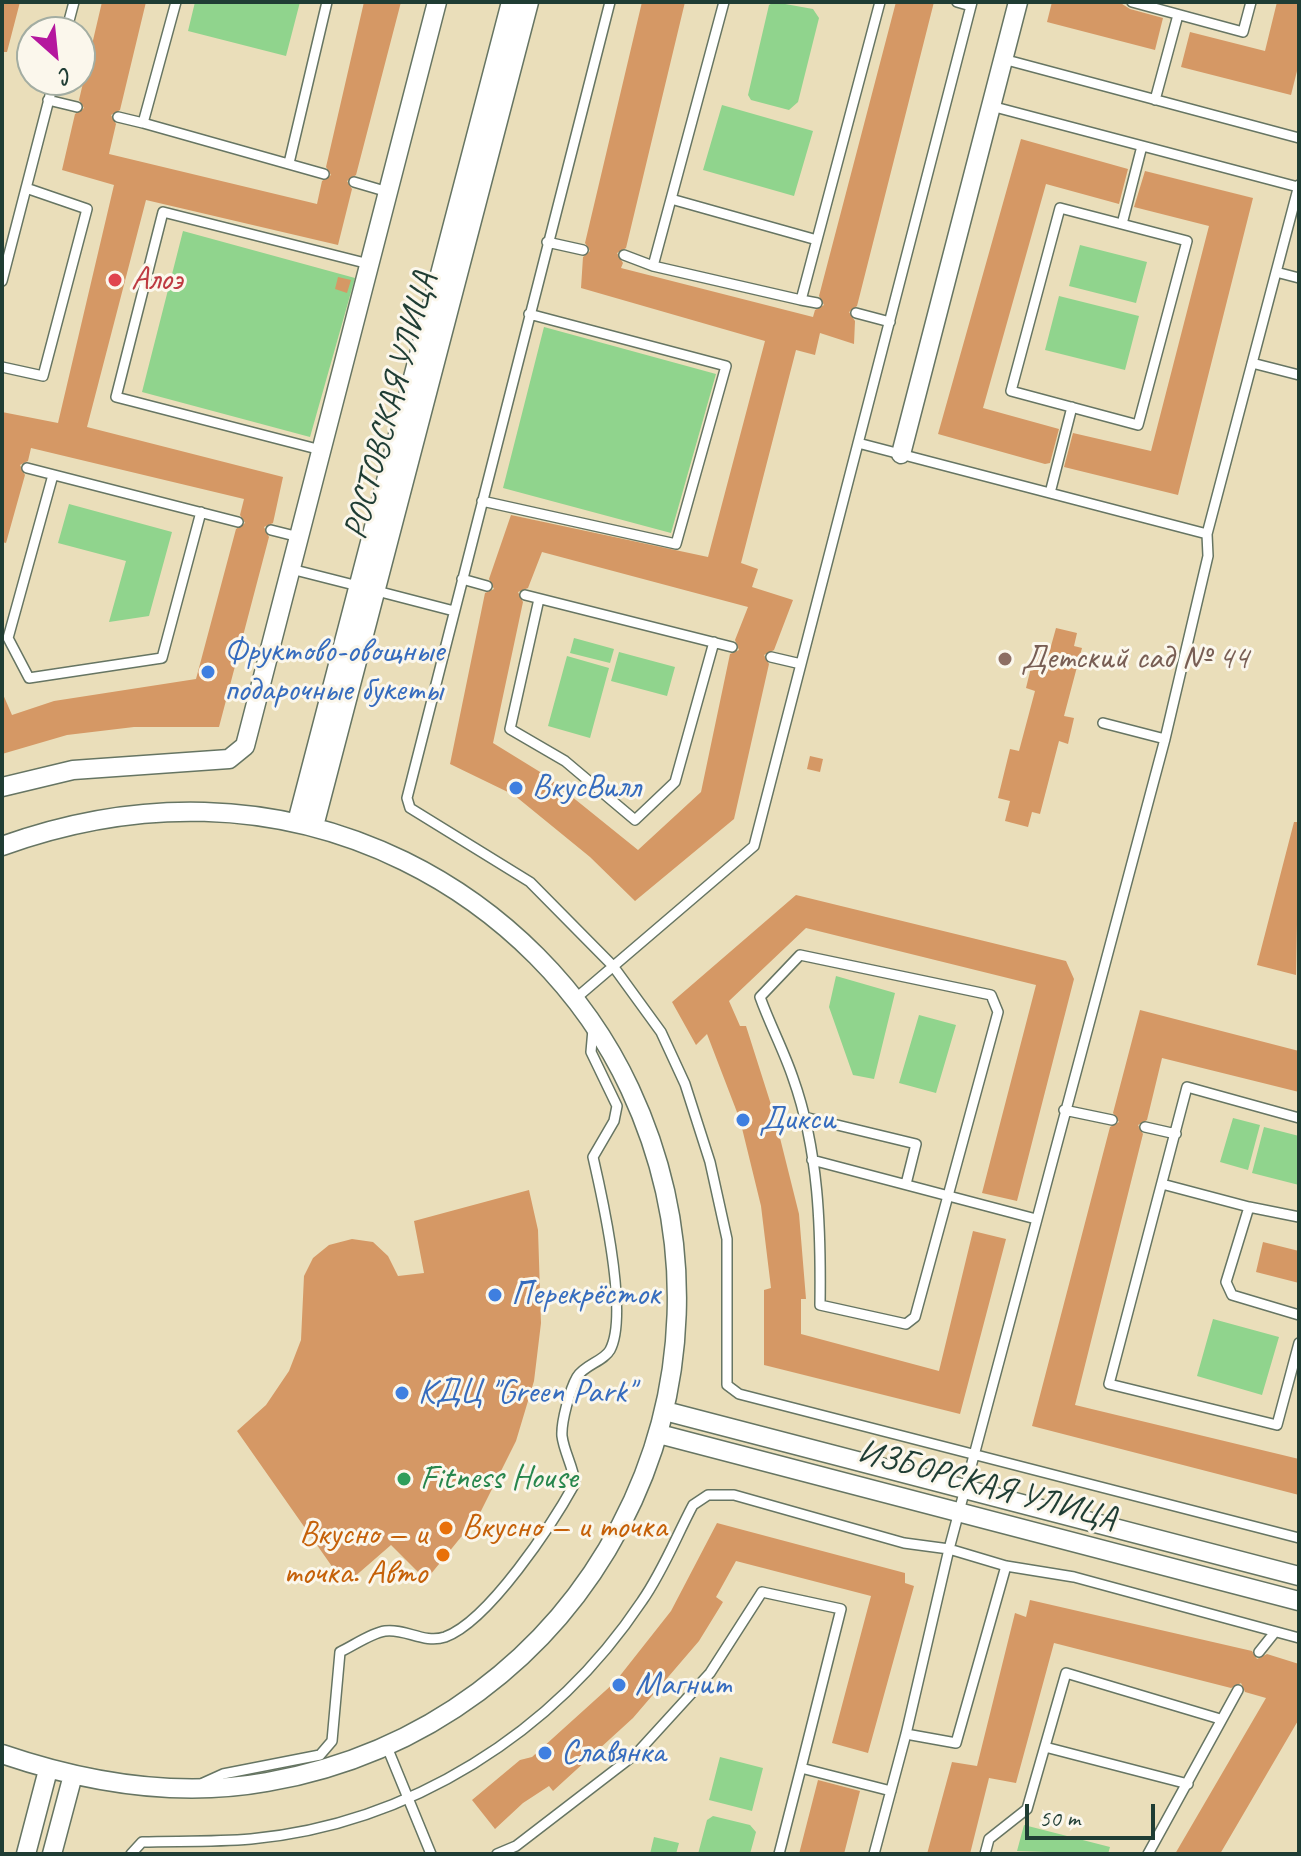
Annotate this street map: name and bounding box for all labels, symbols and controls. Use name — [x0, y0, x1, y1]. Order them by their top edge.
north arrow — [16, 16, 96, 96]
text: С — [55, 61, 77, 91]
place label: Алоэ — [131, 260, 182, 300]
street label: РОСТОВСКАЯ УЛИЦА — [336, 268, 446, 544]
marker: Алоэ — [106, 271, 124, 289]
place label: Фруктово-овощные подарочные букеты — [224, 632, 444, 712]
place label: Детский сад № 44 — [1021, 639, 1249, 679]
marker: Детский сад № 44 — [996, 650, 1014, 668]
marker: Фруктово-овощные подарочные букеты — [199, 663, 217, 681]
place label: ВкусВилл — [532, 768, 641, 808]
marker: ВкусВилл — [507, 779, 525, 797]
place label: Дикси — [759, 1100, 835, 1140]
marker: Дикси — [734, 1111, 752, 1129]
place label: Перекрёсток — [511, 1275, 660, 1315]
marker: Перекрёсток — [486, 1286, 504, 1304]
place label: КДЦ "Green Park" — [418, 1373, 634, 1413]
marker: КДЦ "Green Park" — [393, 1384, 411, 1402]
street label: ИЗБОРСКАЯ УЛИЦА — [853, 1432, 1121, 1540]
place label: Fitness House — [420, 1459, 578, 1499]
marker: Fitness House — [395, 1470, 413, 1488]
place label: Вкусно — и точка — [462, 1508, 667, 1548]
place label: Вкусно — и точка. Авто — [283, 1515, 427, 1594]
marker: Вкусно — и точка — [437, 1519, 455, 1537]
marker: Вкусно — и точка. Авто — [434, 1546, 452, 1564]
place label: Магнит — [635, 1665, 732, 1705]
marker: Магнит — [610, 1676, 628, 1694]
place label: Славянка — [561, 1733, 665, 1773]
marker: Славянка — [536, 1744, 554, 1762]
scale bar — [1029, 1788, 1159, 1838]
text: 50 m — [1039, 1803, 1080, 1833]

